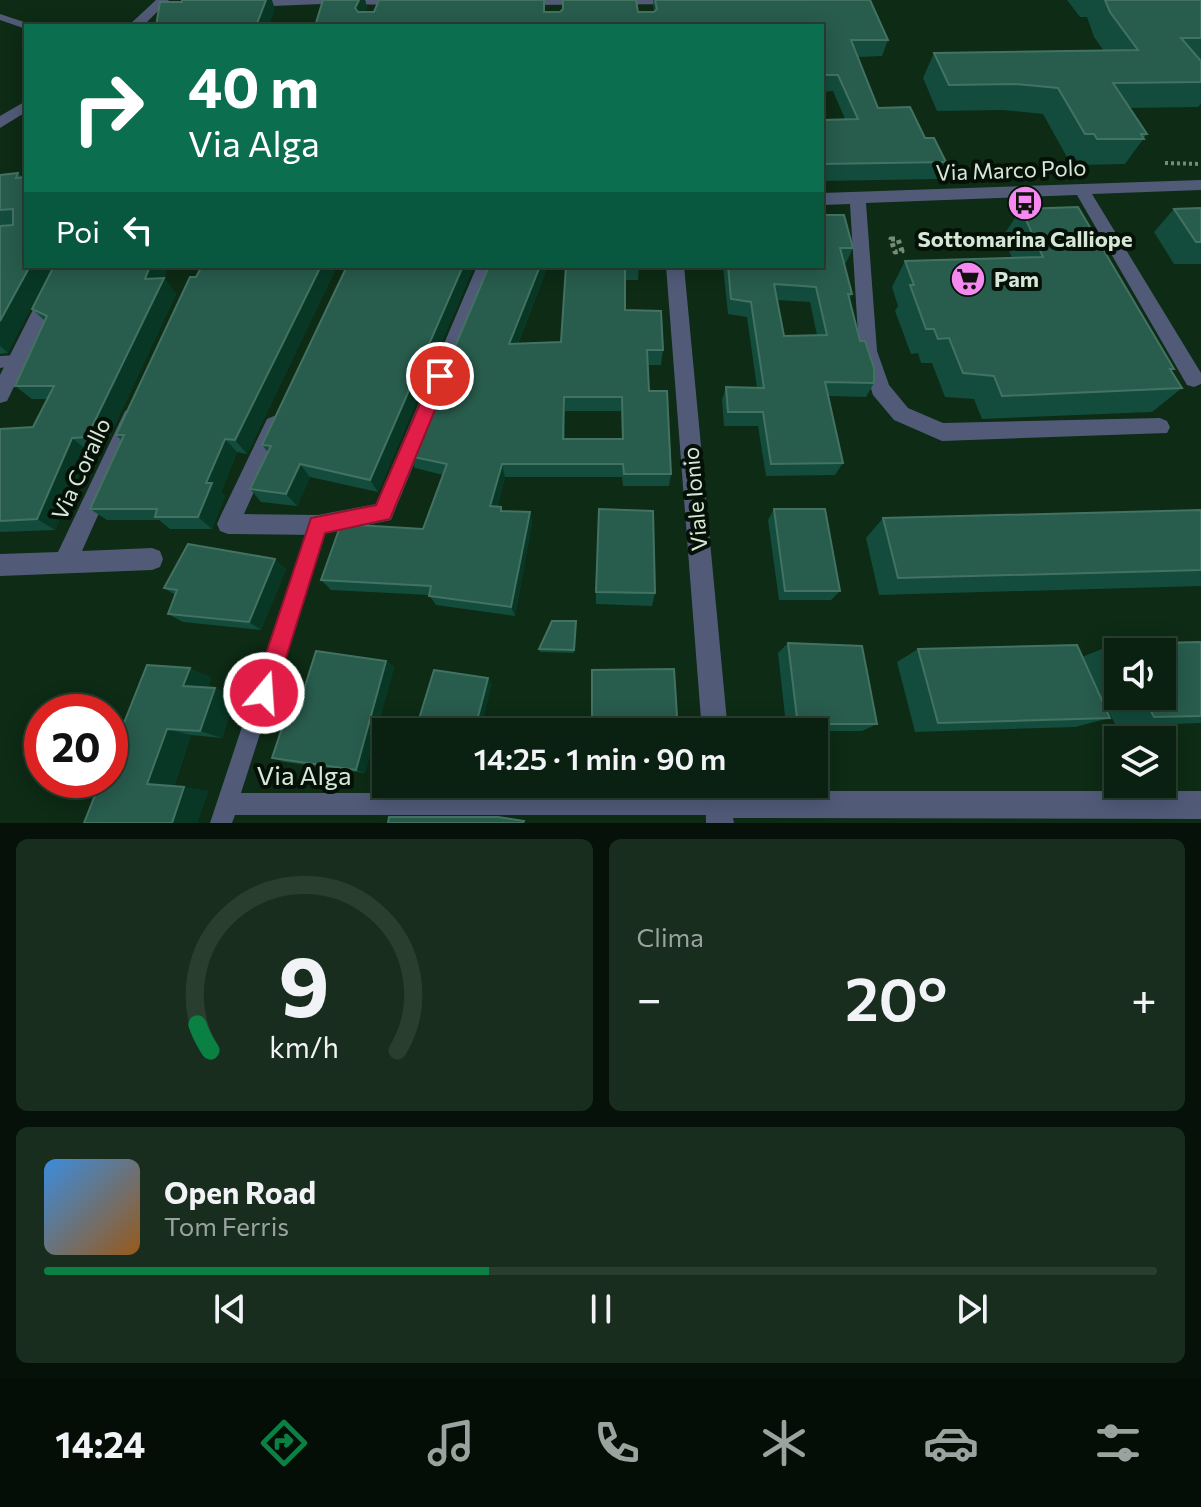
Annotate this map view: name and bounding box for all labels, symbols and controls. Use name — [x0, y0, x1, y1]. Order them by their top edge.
text: 40 m — [188, 51, 319, 120]
icon: right — [56, 56, 160, 160]
text: Via Alga — [188, 120, 320, 164]
street label: Via Marco Polo — [935, 153, 1087, 186]
bus stop icon: Sottomarina Calliope — [1006, 184, 1044, 222]
icon: left — [116, 208, 160, 252]
text: Poi — [56, 212, 100, 249]
place label: Sottomarina Calliope — [918, 225, 1132, 252]
supermarket icon: Pam — [949, 260, 987, 298]
place label: Pam — [994, 265, 1039, 292]
pin — [406, 342, 474, 410]
icon: arrive — [418, 354, 462, 398]
street label: Via Corallo — [45, 414, 116, 524]
street label: Viale Ionio — [677, 446, 712, 552]
map controls — [1104, 638, 1176, 798]
button: sound — [1104, 638, 1176, 710]
position arrow — [222, 651, 306, 735]
speed limit sign: 20 — [24, 694, 128, 798]
button: layers — [1104, 726, 1176, 798]
text: 14:25 · 1 min · 90 m — [474, 739, 726, 776]
street label: Via Alga — [256, 759, 352, 790]
text: Clima — [637, 921, 704, 952]
text: 9 — [279, 932, 330, 1034]
text: 20° — [845, 960, 948, 1033]
text: − — [637, 970, 662, 1024]
text: + — [1131, 970, 1157, 1024]
text: km/h — [269, 1029, 339, 1064]
text: Open Road — [164, 1173, 316, 1210]
text: Tom Ferris — [164, 1210, 289, 1241]
icon: previous — [208, 1287, 252, 1331]
icon: pause — [579, 1287, 623, 1331]
icon: next — [950, 1287, 994, 1331]
icon: directions — [256, 1415, 312, 1471]
icon: music — [423, 1415, 479, 1471]
icon: phone — [589, 1415, 645, 1471]
icon: climate — [756, 1415, 812, 1471]
icon: car — [923, 1415, 979, 1471]
icon: filters — [1090, 1415, 1146, 1471]
text: 14:24 — [55, 1421, 145, 1465]

